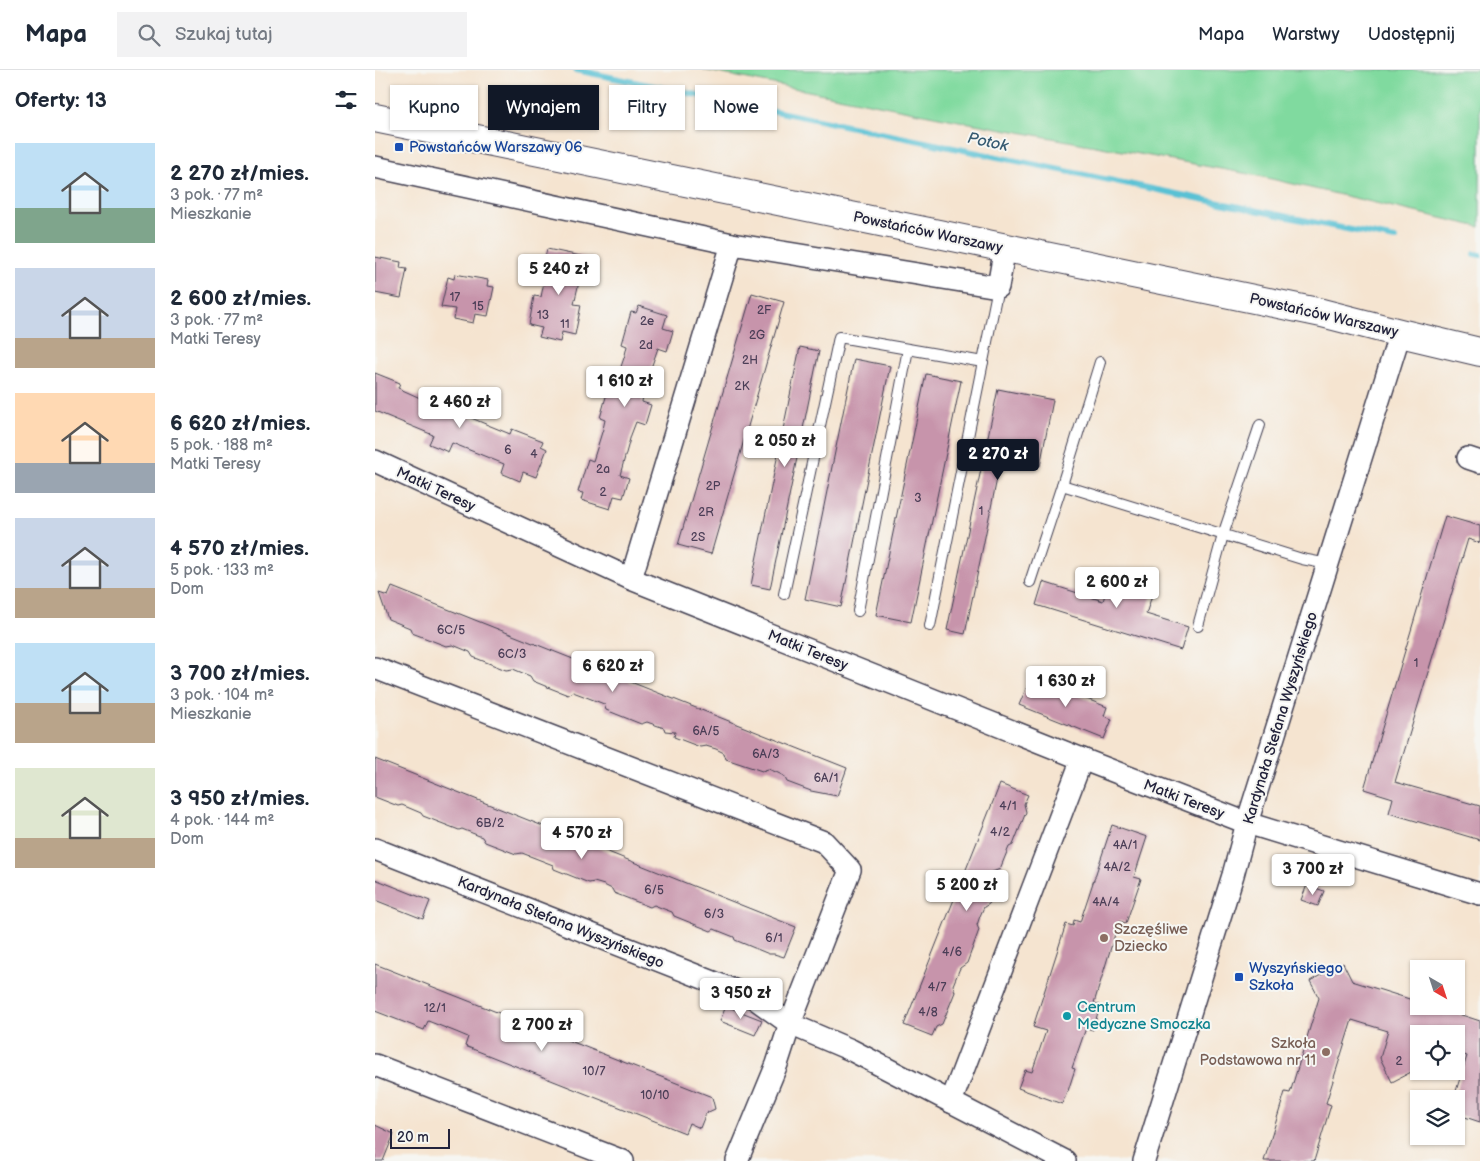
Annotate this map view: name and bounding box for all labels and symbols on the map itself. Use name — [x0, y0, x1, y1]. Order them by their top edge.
water label: Potok — [966, 129, 1011, 156]
place label: Powstańców Warszawy 06 — [409, 138, 582, 157]
marker: Powstańców Warszawy 06 — [393, 141, 405, 153]
street label: Powstańców Warszawy — [851, 207, 1005, 258]
pin: 5 240 zł — [507, 254, 611, 296]
street label: Powstańców Warszawy — [1247, 289, 1400, 342]
house number: 17 — [450, 290, 460, 305]
house number: 15 — [472, 299, 484, 314]
house number: 2F — [757, 303, 772, 318]
house number: 13 — [537, 308, 549, 323]
house number: 2e — [640, 314, 654, 329]
house number: 11 — [560, 317, 570, 332]
house number: 2G — [749, 328, 765, 343]
house number: 2d — [639, 338, 653, 353]
house number: 2H — [742, 353, 758, 368]
pin: 1 610 zł — [573, 366, 677, 408]
house number: 2K — [735, 379, 750, 394]
pin: 2 460 zł — [408, 386, 512, 429]
pin: 2 050 zł — [733, 426, 837, 468]
pin: 2 270 zł — [946, 438, 1050, 481]
house number: 6 — [504, 443, 512, 458]
house number: 4 — [530, 447, 538, 462]
house number: 2a — [596, 462, 610, 477]
street label: Matki Teresy — [393, 463, 479, 516]
house number: 2P — [706, 479, 721, 494]
house number: 2 — [599, 485, 607, 500]
house number: 3 — [914, 491, 922, 506]
house number: 1 — [979, 504, 983, 519]
house number: 2R — [698, 505, 714, 520]
house number: 2S — [691, 530, 705, 545]
pin: 2 600 zł — [1065, 566, 1169, 609]
street label: Kardynała Stefana Wyszyńskiego — [1239, 610, 1322, 827]
house number: 6C/5 — [437, 623, 465, 638]
street label: Matki Teresy — [765, 626, 851, 675]
house number: 6C/3 — [498, 647, 526, 662]
pin: 6 620 zł — [561, 650, 665, 693]
house number: 1 — [1414, 656, 1418, 671]
pin: 1 630 zł — [1014, 666, 1118, 708]
house number: 6A/5 — [693, 724, 720, 739]
house number: 6A/3 — [752, 747, 780, 762]
house number: 6A/1 — [814, 771, 838, 786]
street label: Matki Teresy — [1141, 775, 1227, 824]
house number: 4/1 — [999, 799, 1017, 814]
house number: 6B/2 — [476, 816, 504, 831]
pin: 4 570 zł — [530, 818, 634, 860]
house number: 4/2 — [990, 825, 1010, 840]
house number: 4A/1 — [1113, 838, 1137, 853]
pin: 3 700 zł — [1261, 854, 1365, 896]
house number: 4A/2 — [1103, 860, 1131, 875]
pin: 5 200 zł — [915, 870, 1019, 912]
street label: Kardynała Stefana Wyszyńskiego — [455, 872, 667, 973]
house number: 6/5 — [644, 883, 664, 898]
house number: 4A/4 — [1092, 895, 1120, 910]
house number: 6/3 — [704, 907, 724, 922]
place label: Szczęśliwe Dziecko — [1114, 920, 1188, 956]
house number: 6/1 — [765, 931, 783, 946]
marker: Szczęśliwe Dziecko — [1098, 932, 1110, 944]
house number: 4/6 — [942, 945, 962, 960]
place label: Wyszyńskiego Szkoła — [1249, 959, 1343, 995]
north arrow — [1410, 960, 1465, 1015]
marker: Wyszyńskiego Szkoła — [1233, 971, 1245, 983]
pin: 3 950 zł — [689, 978, 793, 1020]
house number: 4/7 — [928, 980, 946, 995]
place label: Centrum Medyczne Smoczka — [1077, 998, 1211, 1034]
house number: 12/1 — [424, 1001, 446, 1016]
house number: 4/8 — [918, 1005, 938, 1020]
pin: 2 700 zł — [490, 1010, 594, 1052]
marker: Centrum Medyczne Smoczka — [1061, 1010, 1073, 1022]
place label: Szkoła Podstawowa nr 11 — [1200, 1034, 1316, 1070]
marker: Szkoła Podstawowa nr 11 — [1320, 1046, 1332, 1058]
house number: 2 — [1395, 1054, 1403, 1069]
house number: 10/7 — [582, 1064, 606, 1079]
house number: 10/10 — [641, 1088, 669, 1103]
scale bar — [390, 1126, 450, 1149]

